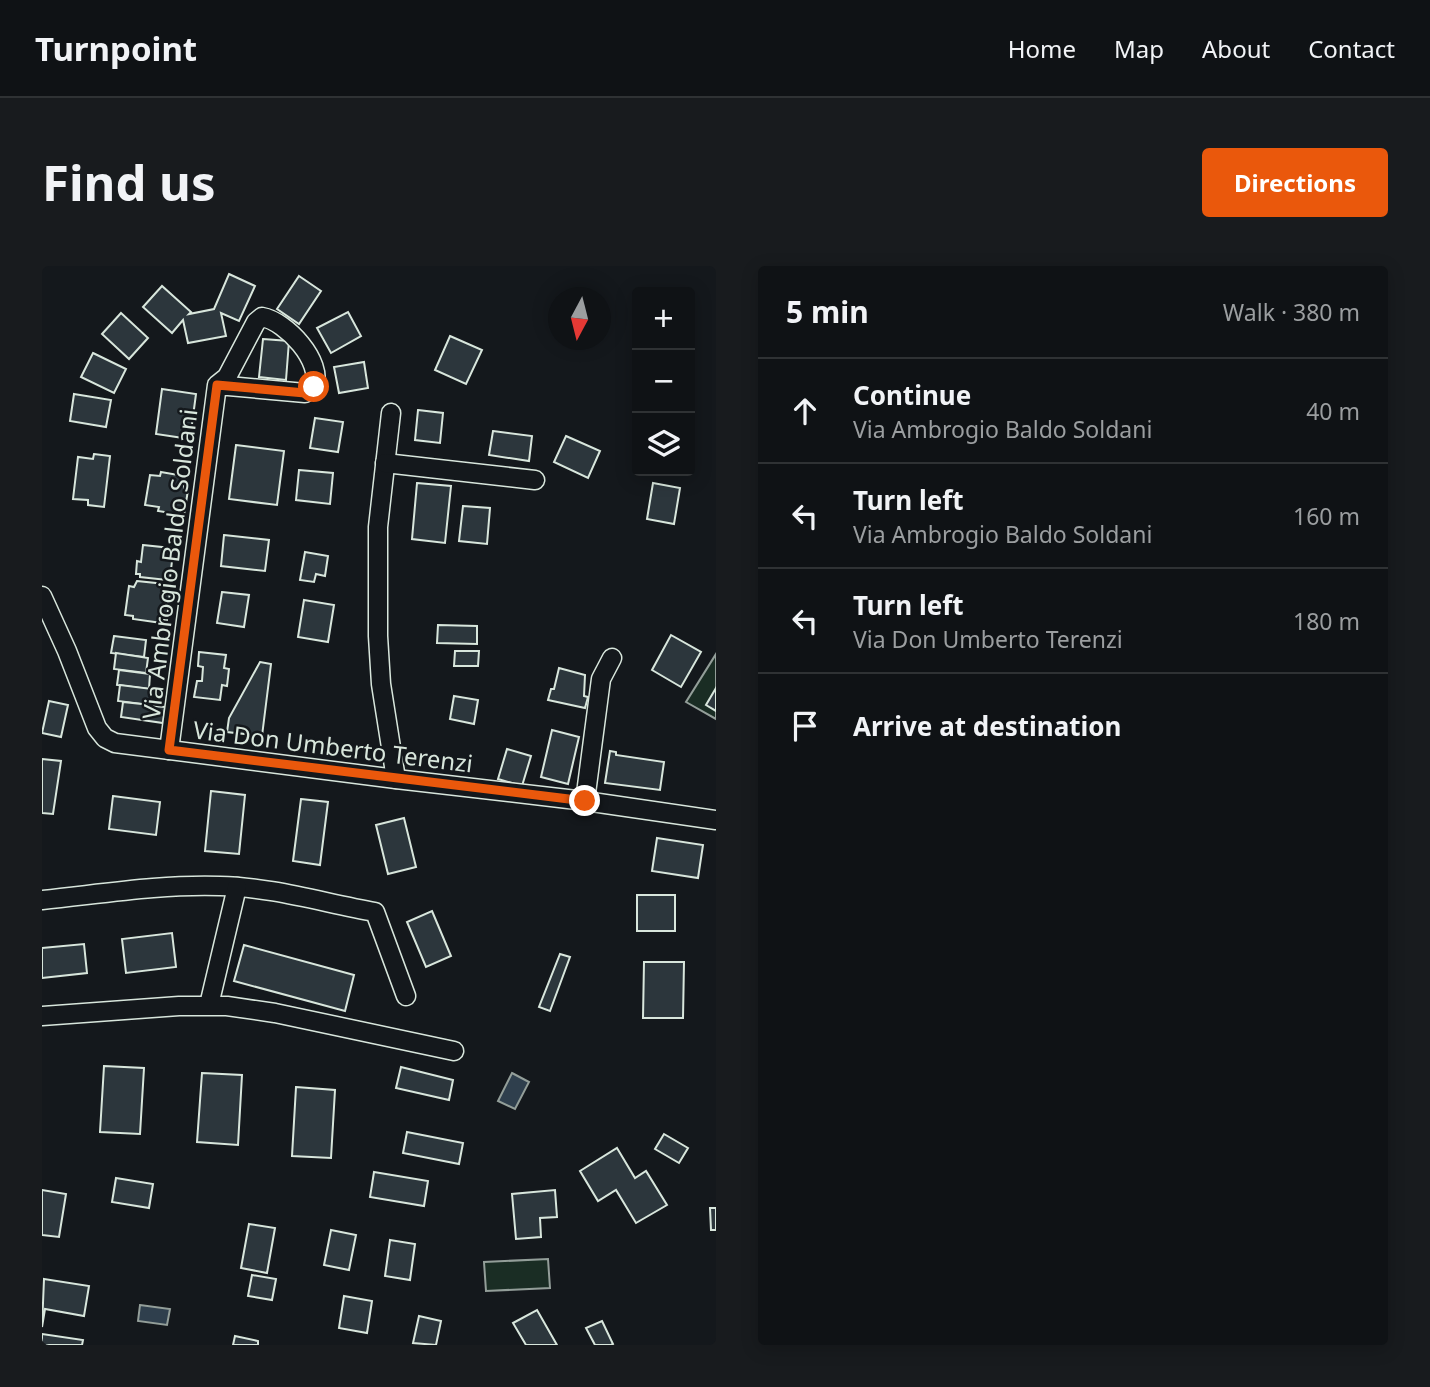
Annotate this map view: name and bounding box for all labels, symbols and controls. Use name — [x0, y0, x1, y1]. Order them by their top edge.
text: Turnpoint — [35, 26, 197, 71]
text: Home — [1008, 32, 1076, 65]
text: Map — [1114, 32, 1164, 65]
text: About — [1202, 32, 1270, 65]
text: Contact — [1308, 32, 1395, 65]
button: Directions — [1202, 148, 1388, 217]
text: Find us — [42, 149, 216, 215]
north arrow — [548, 287, 611, 350]
map controls — [632, 287, 695, 476]
button: + — [632, 287, 695, 350]
text: 5 min — [786, 291, 869, 332]
text: Walk · 380 m — [1223, 296, 1360, 328]
button: − — [632, 350, 695, 413]
route start — [298, 371, 329, 402]
text: Continue — [853, 377, 971, 413]
icon: ahead — [786, 392, 824, 430]
text: 40 m — [1306, 395, 1360, 427]
street label: Via Ambrogio Baldo Soldani — [134, 407, 204, 721]
button: layers — [632, 413, 695, 476]
text: Via Ambrogio Baldo Soldani — [853, 413, 1152, 445]
text: Turn left — [853, 482, 964, 518]
icon: left — [786, 497, 824, 535]
text: 160 m — [1293, 500, 1360, 532]
text: Via Ambrogio Baldo Soldani — [853, 518, 1152, 550]
text: Turn left — [853, 587, 964, 623]
icon: left — [786, 602, 824, 640]
text: 180 m — [1293, 605, 1360, 637]
text: Via Don Umberto Terenzi — [853, 623, 1123, 655]
icon: arrive — [786, 707, 824, 745]
text: Arrive at destination — [853, 708, 1122, 744]
street label: Via Don Umberto Terenzi — [191, 712, 475, 780]
route end — [569, 785, 600, 816]

